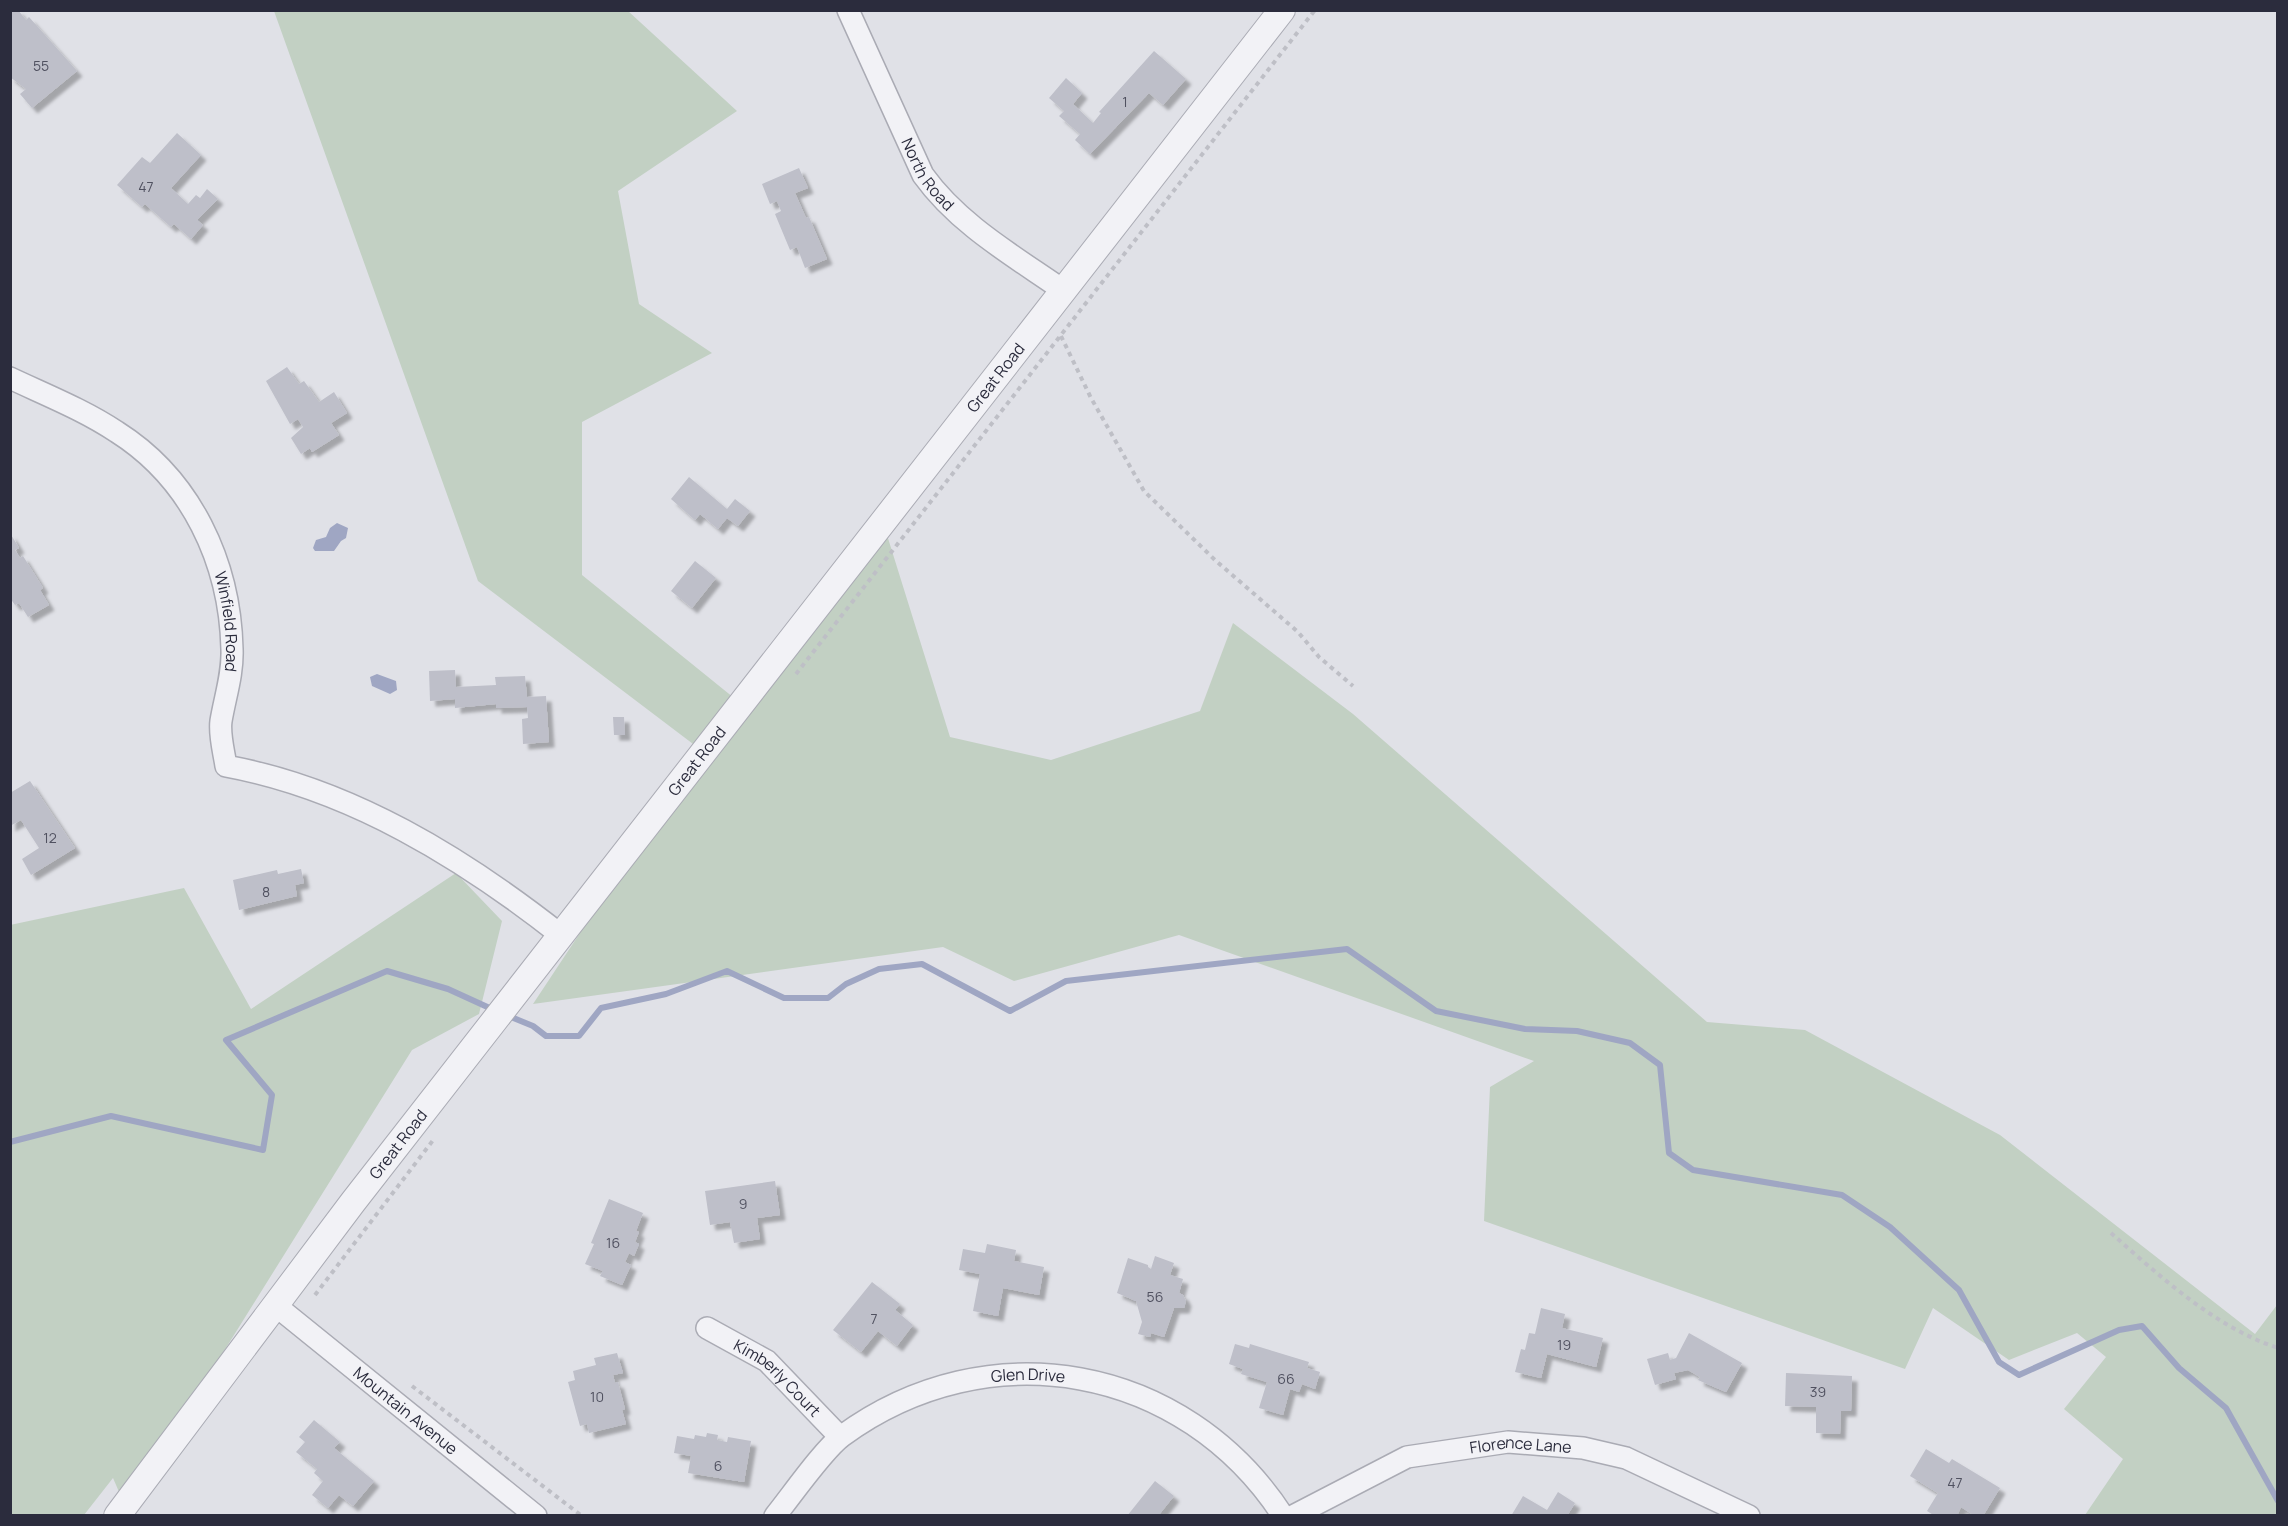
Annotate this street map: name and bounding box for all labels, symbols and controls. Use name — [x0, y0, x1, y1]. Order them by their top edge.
house number: 55 — [33, 56, 49, 75]
house number: 1 — [1122, 92, 1128, 111]
street label: North Road — [896, 134, 959, 215]
house number: 47 — [138, 177, 154, 196]
street label: Great Road — [961, 338, 1030, 417]
street label: Winfield Road — [209, 569, 243, 673]
street label: Great Road — [663, 722, 731, 800]
house number: 12 — [43, 828, 57, 847]
house number: 8 — [262, 882, 270, 901]
street label: Great Road — [364, 1105, 432, 1184]
house number: 9 — [739, 1194, 747, 1213]
house number: 16 — [606, 1233, 620, 1252]
house number: 56 — [1147, 1287, 1163, 1306]
house number: 7 — [870, 1309, 878, 1328]
street label: Kimberly Court — [730, 1334, 826, 1421]
house number: 19 — [1557, 1335, 1571, 1354]
street label: Mountain Avenue — [349, 1362, 463, 1460]
street label: Glen Drive — [990, 1363, 1066, 1387]
house number: 66 — [1277, 1369, 1295, 1388]
house number: 39 — [1810, 1382, 1826, 1401]
house number: 10 — [590, 1387, 604, 1406]
street label: Florence Lane — [1468, 1431, 1572, 1459]
house number: 6 — [714, 1456, 722, 1475]
house number: 47 — [1947, 1473, 1963, 1492]

